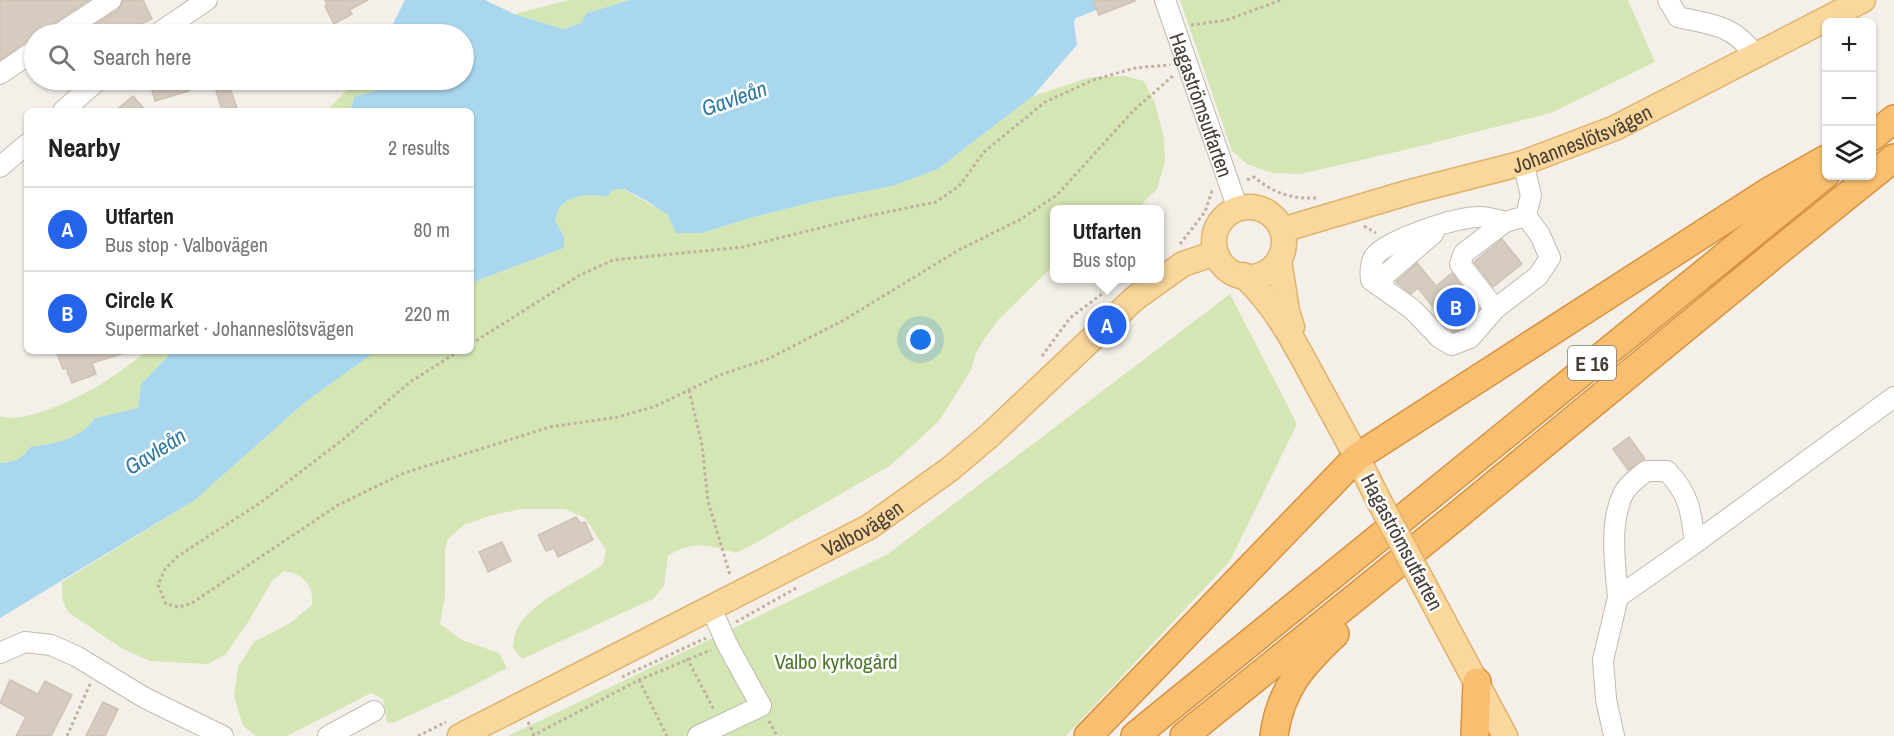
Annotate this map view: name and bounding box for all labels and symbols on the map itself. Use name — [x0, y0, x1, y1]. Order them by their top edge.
street label: Hagaströmsutfarten — [1163, 29, 1240, 181]
water label: Gavleån — [697, 73, 771, 123]
street label: Johanneslötsvägen — [1509, 97, 1657, 180]
pin: B — [1436, 284, 1476, 330]
pin: A — [1088, 302, 1126, 348]
your location — [906, 325, 935, 354]
road number: E 16 — [1568, 346, 1616, 380]
water label: Gavleån — [119, 420, 191, 482]
street label: Hagaströmsutfarten — [1354, 468, 1450, 616]
street label: Valbovägen — [817, 493, 909, 563]
park label: Valbo kyrkogård — [774, 647, 898, 676]

